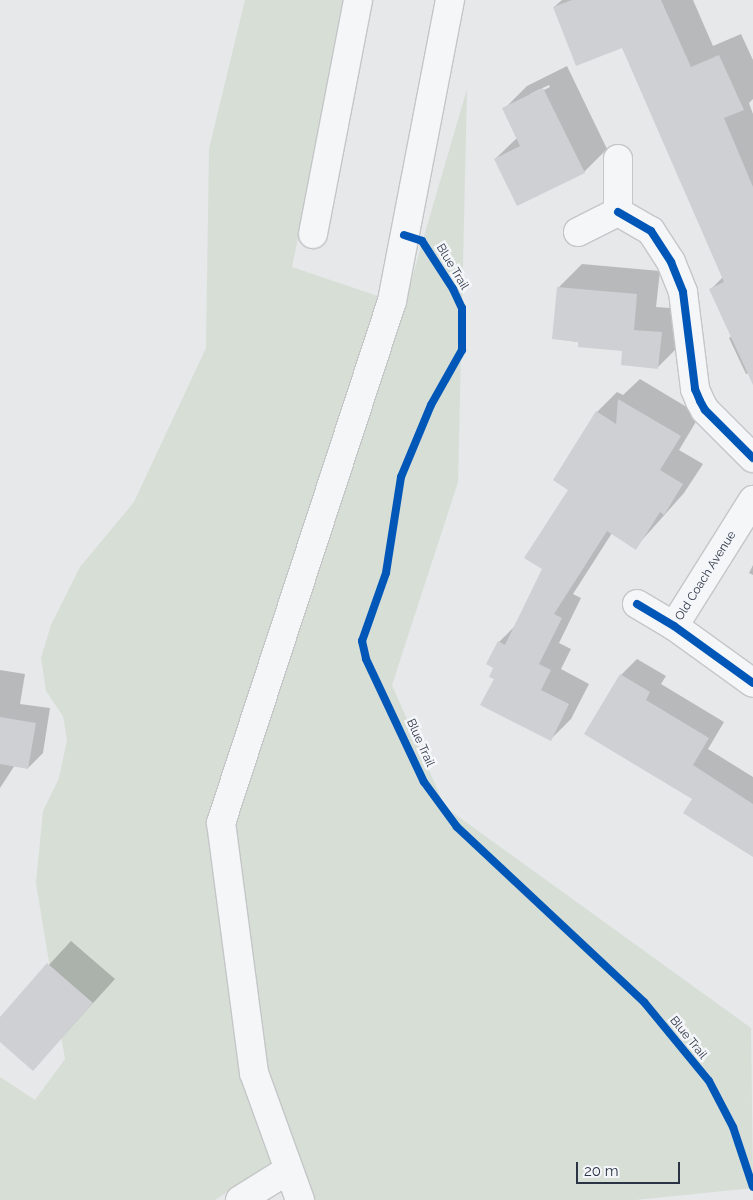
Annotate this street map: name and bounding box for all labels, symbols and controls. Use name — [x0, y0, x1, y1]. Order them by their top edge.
street label: Blue Trail — [433, 241, 471, 293]
street label: Old Coach Avenue — [672, 528, 740, 624]
street label: Blue Trail — [403, 717, 437, 769]
street label: Blue Trail — [666, 1014, 710, 1062]
scale bar — [578, 1152, 682, 1184]
text: 20 m — [584, 1162, 619, 1180]

